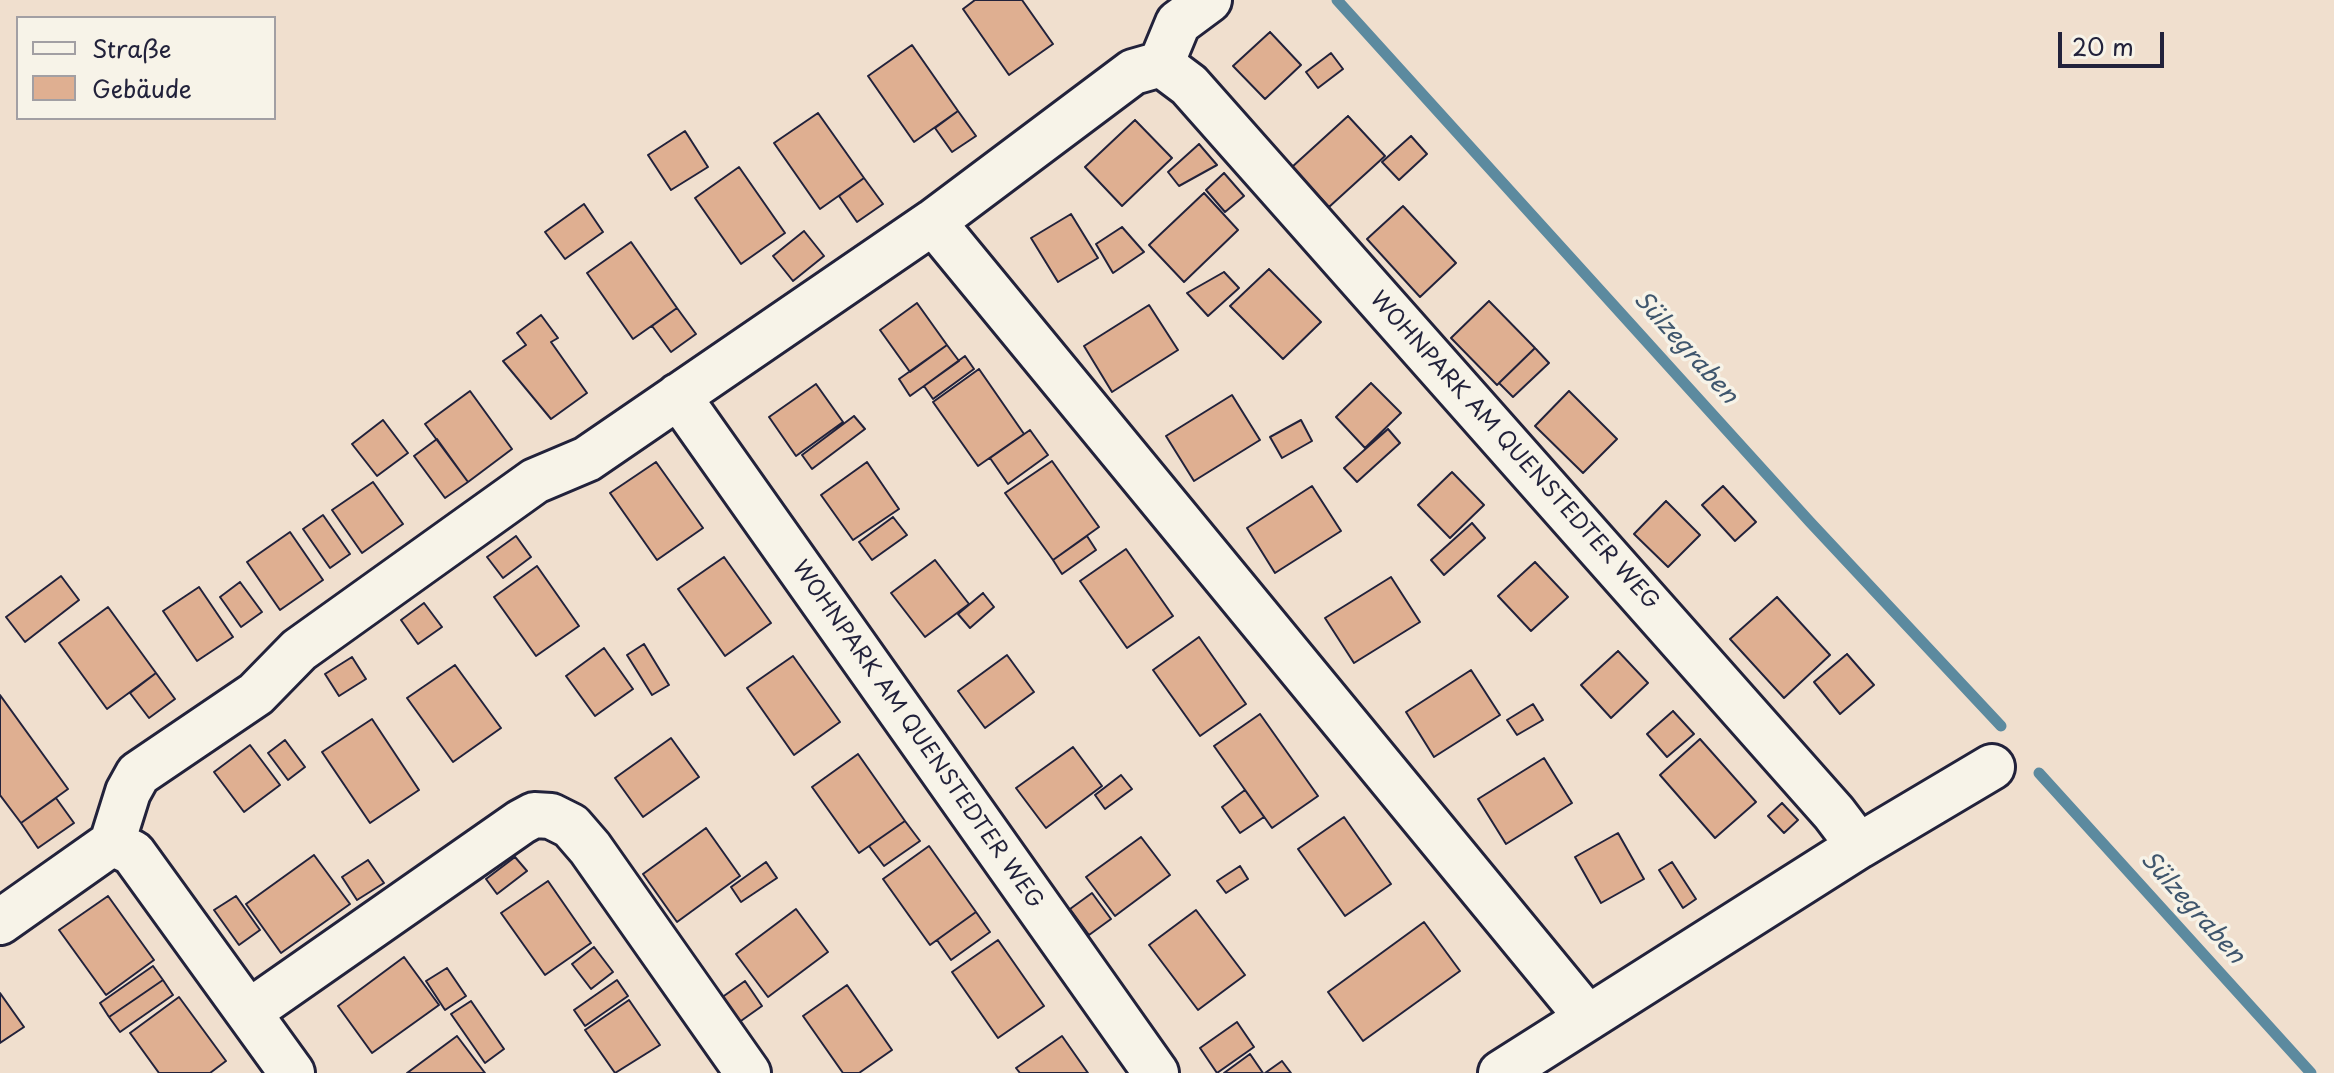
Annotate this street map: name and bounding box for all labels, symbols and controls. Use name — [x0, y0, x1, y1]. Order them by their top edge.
legend — [16, 16, 276, 120]
scale bar — [2062, 16, 2168, 66]
text: 20 m — [2072, 28, 2134, 64]
text: Straße — [92, 30, 171, 66]
text: Gebäude — [92, 70, 192, 106]
water label: Sülzegraben — [1627, 286, 1743, 410]
street label: WOHNPARK AM QUENSTEDTER WEG — [1364, 287, 1664, 615]
street label: WOHNPARK AM QUENSTEDTER WEG — [786, 556, 1048, 914]
water label: Sülzegraben — [2134, 846, 2250, 970]

